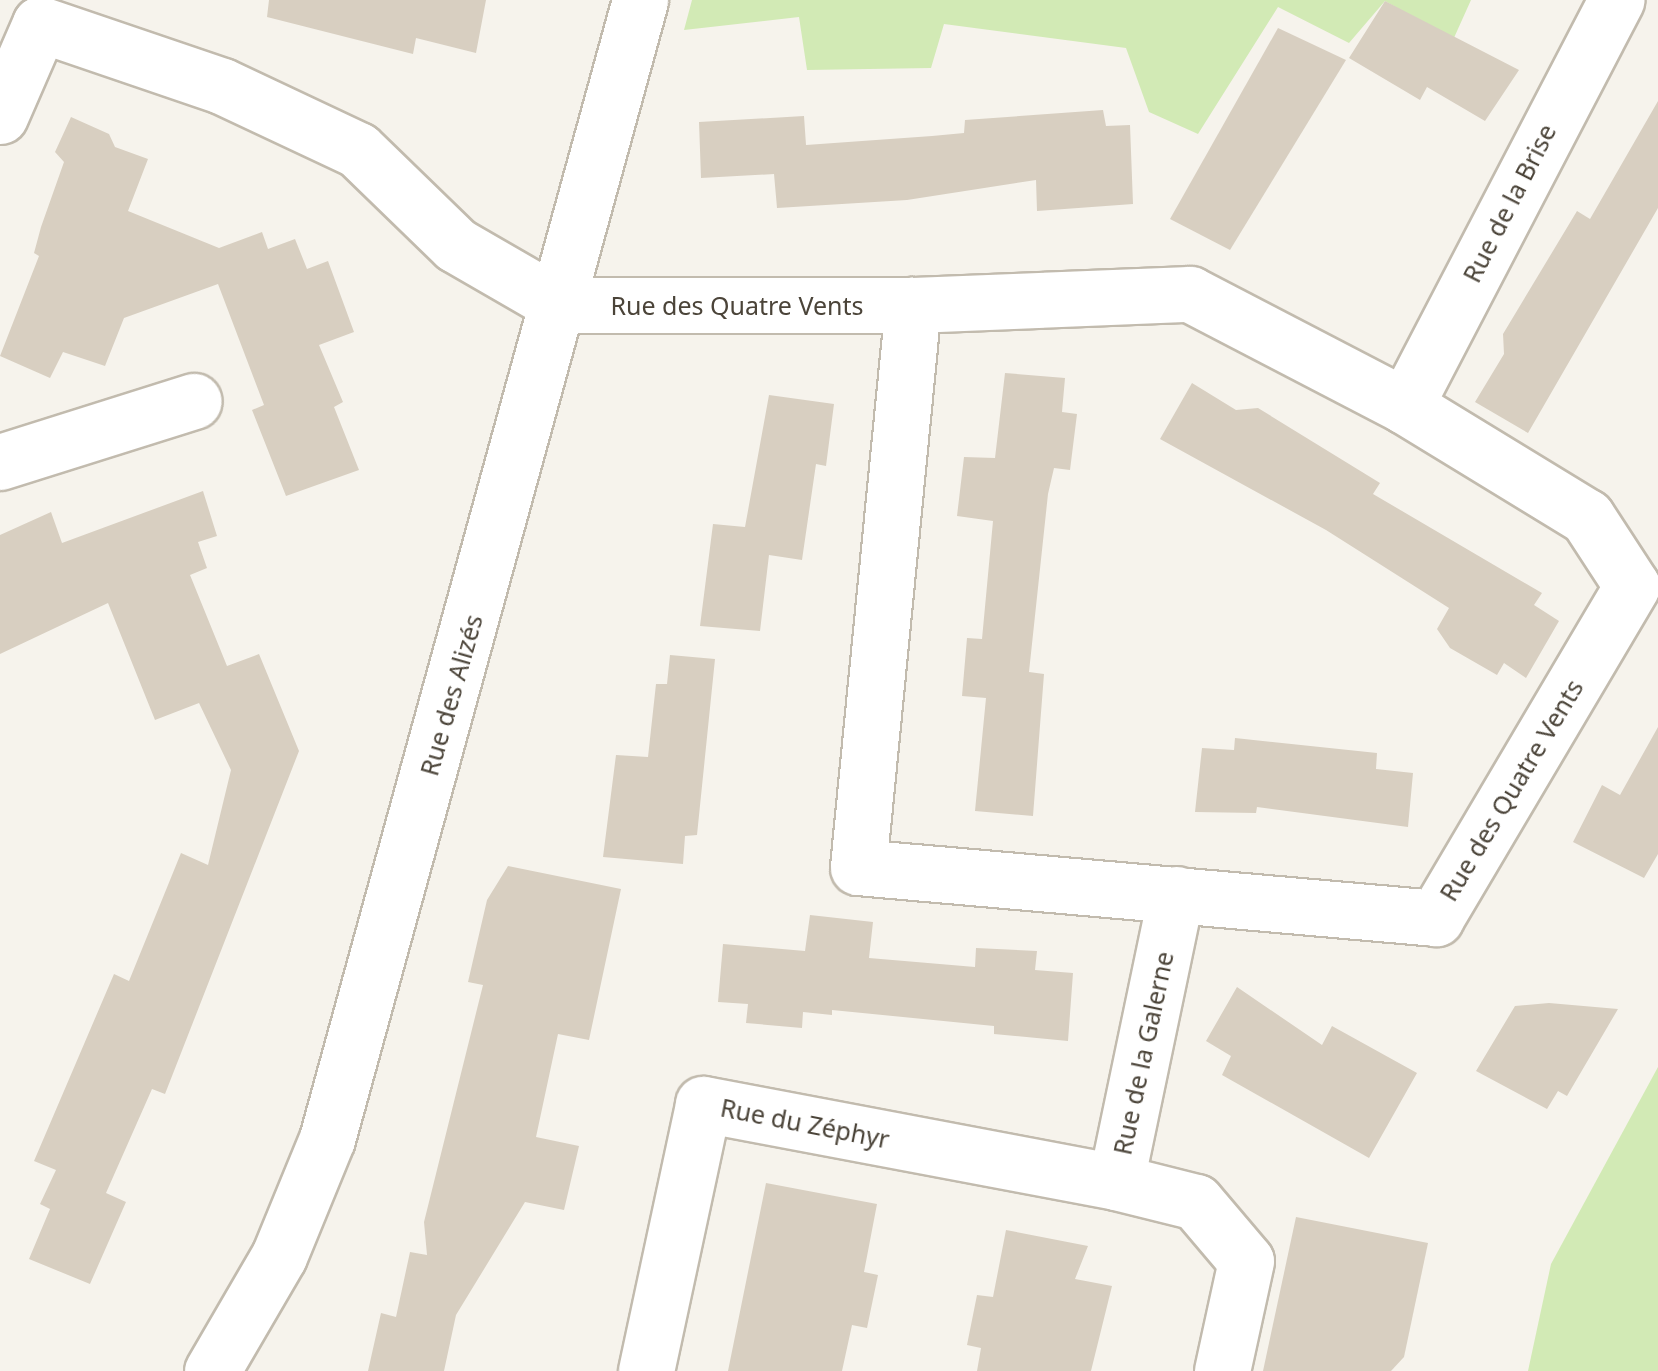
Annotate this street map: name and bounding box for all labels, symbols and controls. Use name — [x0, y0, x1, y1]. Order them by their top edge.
street label: Rue de la Brise — [1456, 119, 1562, 287]
street label: Rue des Quatre Vents — [610, 290, 864, 320]
street label: Rue des Alizés — [414, 611, 488, 779]
street label: Rue des Quatre Vents — [1433, 674, 1589, 906]
street label: Rue de la Galerne — [1107, 949, 1179, 1157]
street label: Rue du Zéphyr — [718, 1092, 892, 1154]

